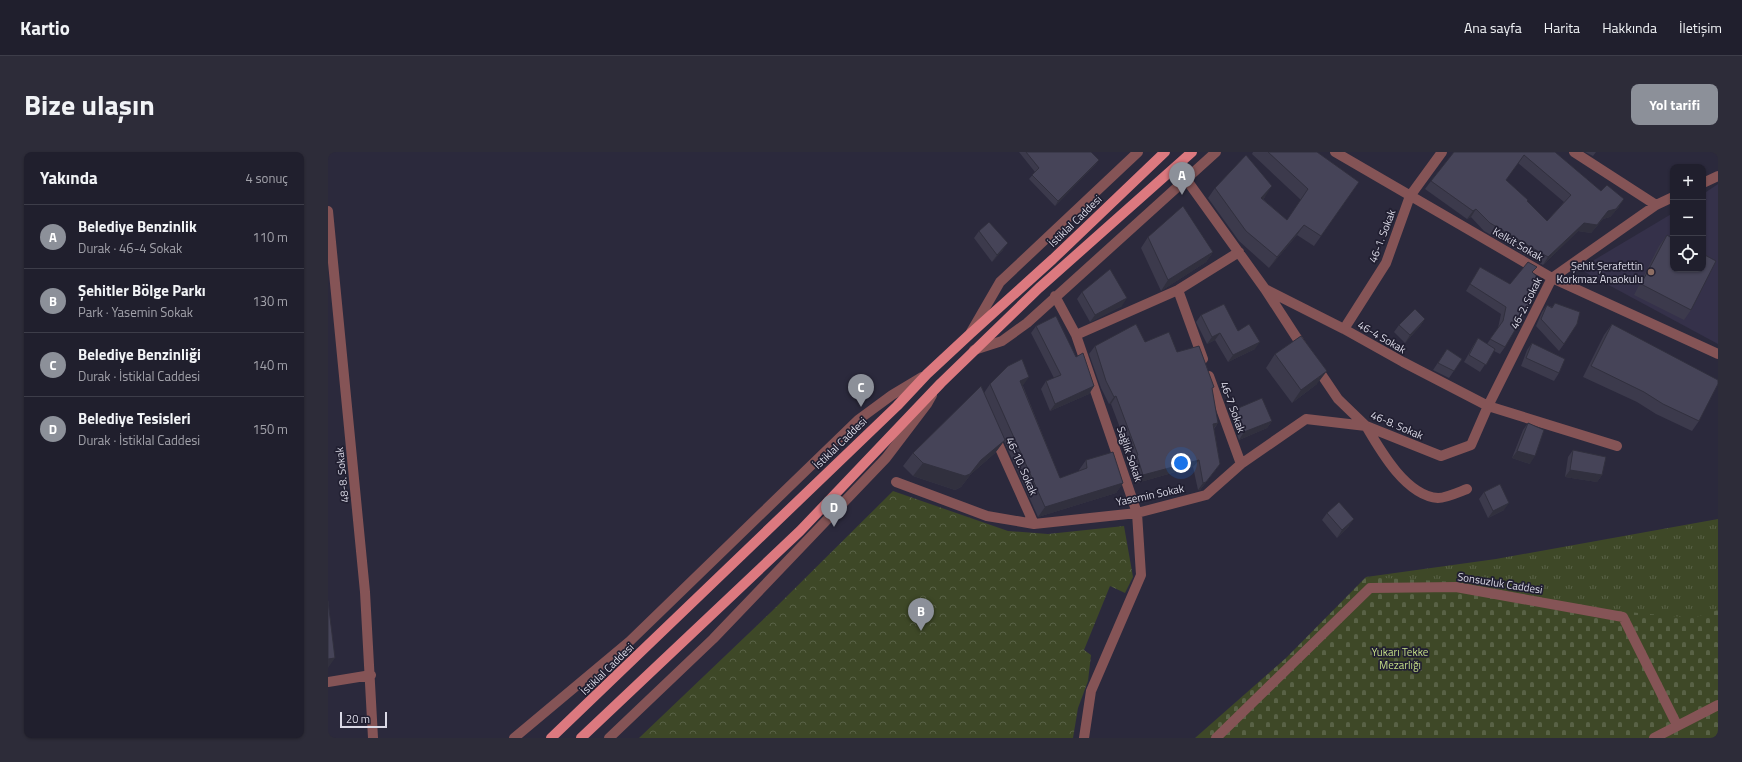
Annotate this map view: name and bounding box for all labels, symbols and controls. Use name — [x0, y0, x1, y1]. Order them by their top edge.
text: Kartio — [20, 13, 70, 42]
text: Ana sayfa — [1464, 17, 1522, 38]
text: Harita — [1544, 17, 1580, 38]
text: Hakkında — [1602, 17, 1657, 38]
text: İletişim — [1679, 17, 1722, 38]
text: Bize ulaşın — [24, 83, 155, 126]
button: Yol tarifi — [1631, 84, 1718, 125]
pin: A — [1169, 162, 1195, 195]
map controls — [1670, 164, 1706, 272]
button: + — [1670, 164, 1706, 200]
text: Yakında — [40, 165, 98, 191]
text: 4 sonuç — [245, 168, 288, 188]
street label: İstiklal Caddesi — [1045, 191, 1105, 251]
button: − — [1670, 200, 1706, 236]
street label: 46-1. Sokak — [1365, 206, 1400, 265]
text: Belediye Benzinlik — [78, 215, 197, 238]
street label: Kelkit Sokak — [1490, 223, 1547, 265]
text: A — [49, 227, 57, 247]
text: 110 m — [252, 227, 288, 247]
button: locate — [1670, 236, 1706, 272]
text: Durak · 46-4 Sokak — [78, 238, 182, 258]
place label: Şehit Şerafettin Korkmaz Anaokulu — [1557, 258, 1643, 287]
marker: Şehit Şerafettin Korkmaz Anaokulu — [1646, 267, 1656, 277]
street label: 46-2. Sokak — [1506, 274, 1546, 332]
text: Şehitler Bölge Parkı — [78, 279, 206, 302]
text: B — [49, 291, 57, 311]
text: 130 m — [252, 291, 288, 311]
text: Park · Yasemin Sokak — [78, 302, 193, 322]
street label: 46-4 Sokak — [1355, 317, 1410, 358]
text: Belediye Benzinliği — [78, 343, 201, 366]
text: C — [49, 355, 57, 375]
text: 140 m — [252, 355, 288, 375]
text: Durak · İstiklal Caddesi — [78, 366, 200, 386]
pin: C — [848, 374, 874, 407]
street label: 46-7 Sokak — [1216, 379, 1250, 436]
text: Belediye Tesisleri — [78, 407, 191, 430]
street label: 46-8. Sokak — [1368, 407, 1427, 444]
street label: İstiklal Caddesi — [810, 413, 870, 473]
text: D — [49, 419, 57, 439]
text: 150 m — [252, 419, 288, 439]
street label: Sağlık Sokak — [1113, 424, 1147, 484]
text: Durak · İstiklal Caddesi — [78, 430, 200, 450]
street label: 46-10. Sokak — [1002, 434, 1042, 498]
street label: 48-8. Sokak — [331, 446, 353, 504]
your location — [1171, 453, 1191, 473]
street label: Yasemin Sokak — [1115, 480, 1186, 510]
pin: D — [821, 494, 847, 527]
street label: Sonsuzluk Caddesi — [1456, 568, 1544, 598]
pin: B — [908, 598, 934, 631]
street label: İstiklal Caddesi — [577, 639, 637, 699]
park label: Yukarı Tekke Mezarlığı — [1372, 644, 1429, 673]
scale bar — [340, 710, 387, 729]
text: 20 m — [346, 711, 370, 727]

